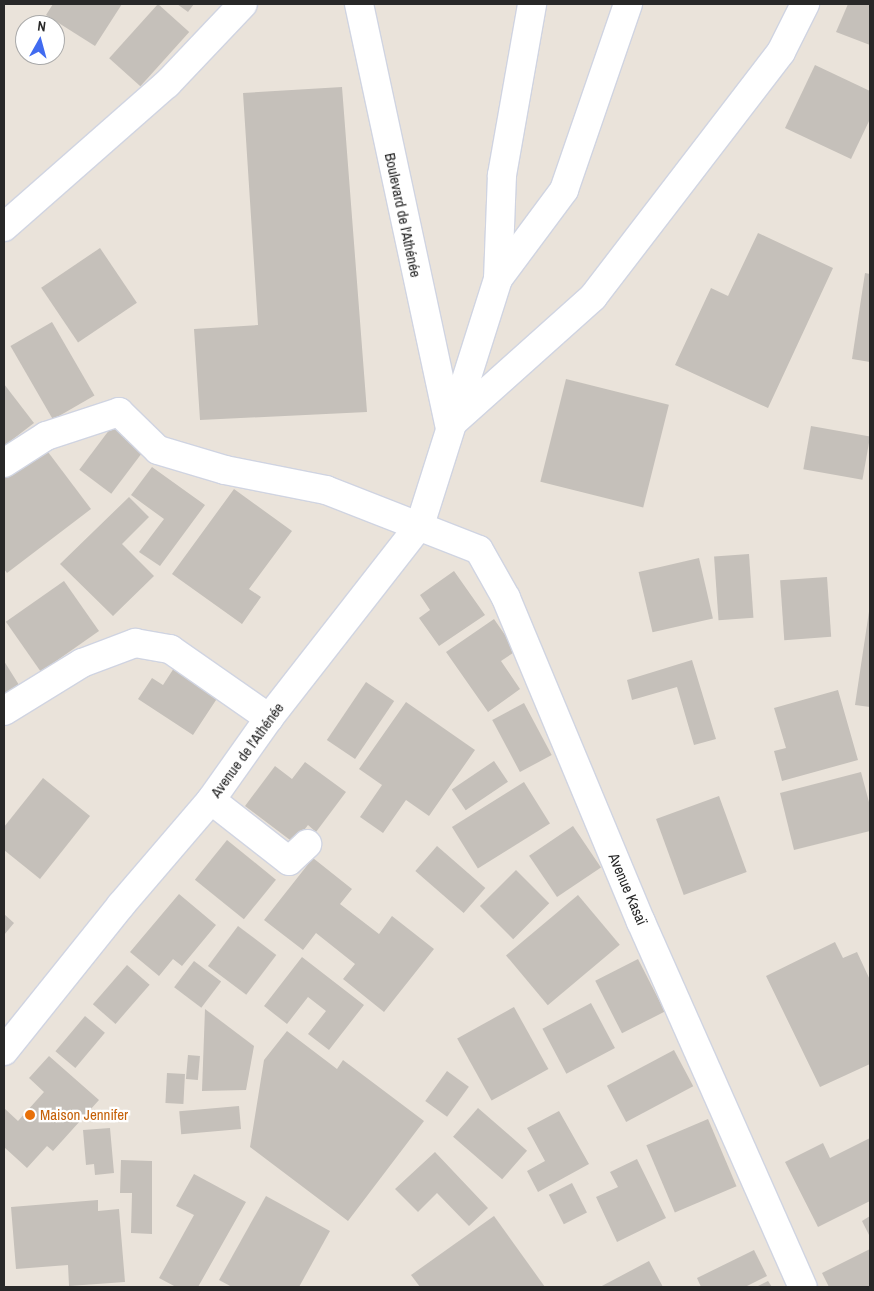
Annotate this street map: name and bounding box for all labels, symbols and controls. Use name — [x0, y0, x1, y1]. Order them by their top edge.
north arrow — [15, 15, 65, 65]
text: N — [36, 17, 47, 36]
street label: Boulevard de l'Athénée — [381, 151, 425, 279]
street label: Avenue de l'Athénée — [207, 699, 287, 801]
street label: Avenue Kasaï — [605, 850, 651, 928]
place label: Maison Jennifer — [40, 1106, 128, 1124]
marker: Maison Jennifer — [24, 1109, 36, 1121]

